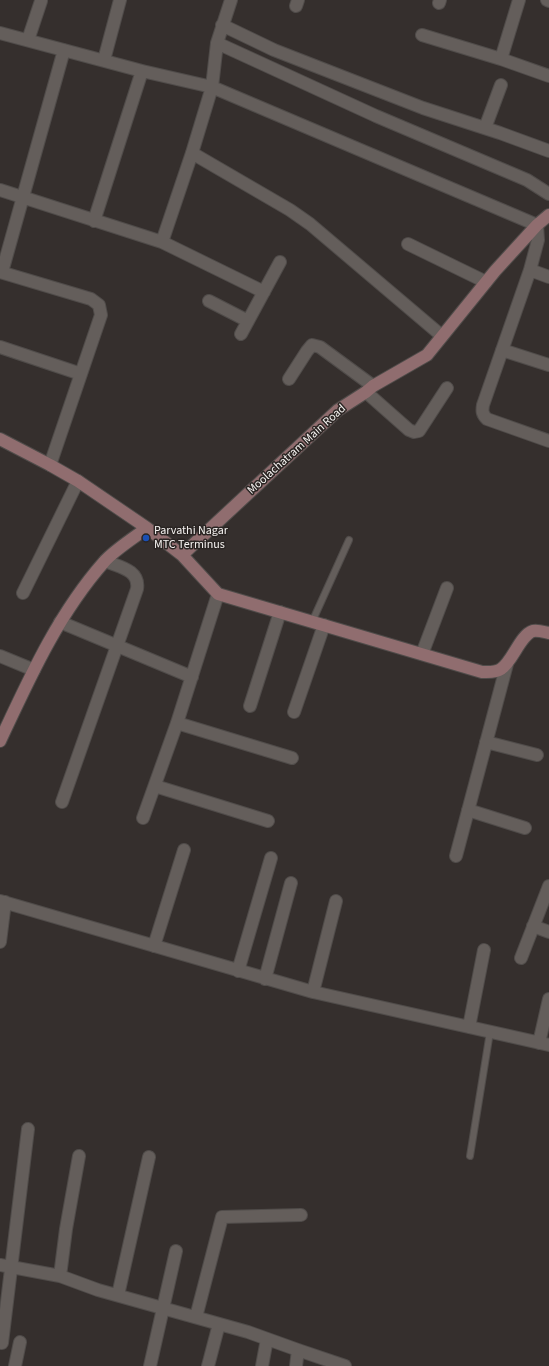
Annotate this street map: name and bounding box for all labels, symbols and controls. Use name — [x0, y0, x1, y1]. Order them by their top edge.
street label: Moolachatram Main Road — [245, 402, 349, 498]
place label: Parvathi Nagar MTC Terminus — [154, 524, 228, 552]
marker: Parvathi Nagar MTC Terminus — [141, 533, 151, 543]

